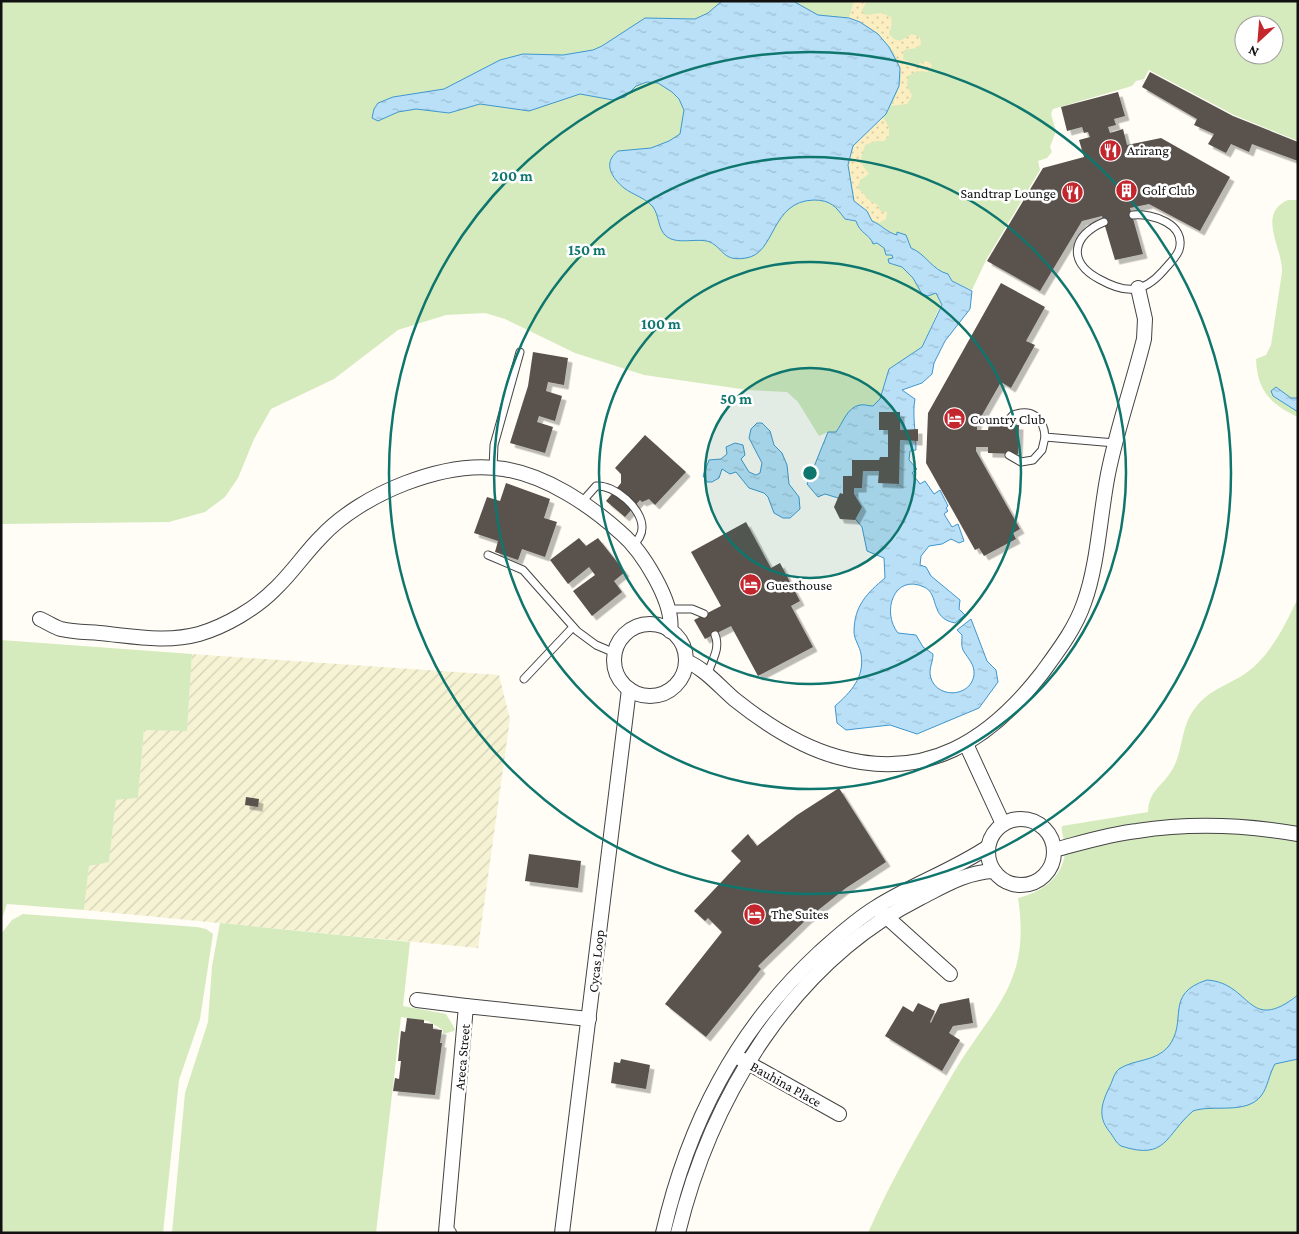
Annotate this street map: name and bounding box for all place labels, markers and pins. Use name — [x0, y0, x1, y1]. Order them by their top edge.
restaurant icon: Arirang — [1099, 138, 1123, 162]
place label: Arirang — [1127, 142, 1169, 158]
building icon: Golf Club — [1114, 178, 1138, 202]
restaurant icon: Sandtrap Lounge — [1060, 181, 1084, 205]
place label: Golf Club — [1142, 182, 1195, 198]
place label: Sandtrap Lounge — [961, 185, 1056, 201]
hotel icon: Country Club — [942, 407, 966, 431]
place label: Country Club — [970, 411, 1045, 427]
centre of rings — [801, 464, 819, 482]
hotel icon: Guesthouse — [738, 573, 762, 597]
place label: Guesthouse — [766, 577, 832, 593]
hotel icon: The Suites — [743, 902, 767, 926]
place label: The Suites — [771, 906, 829, 922]

